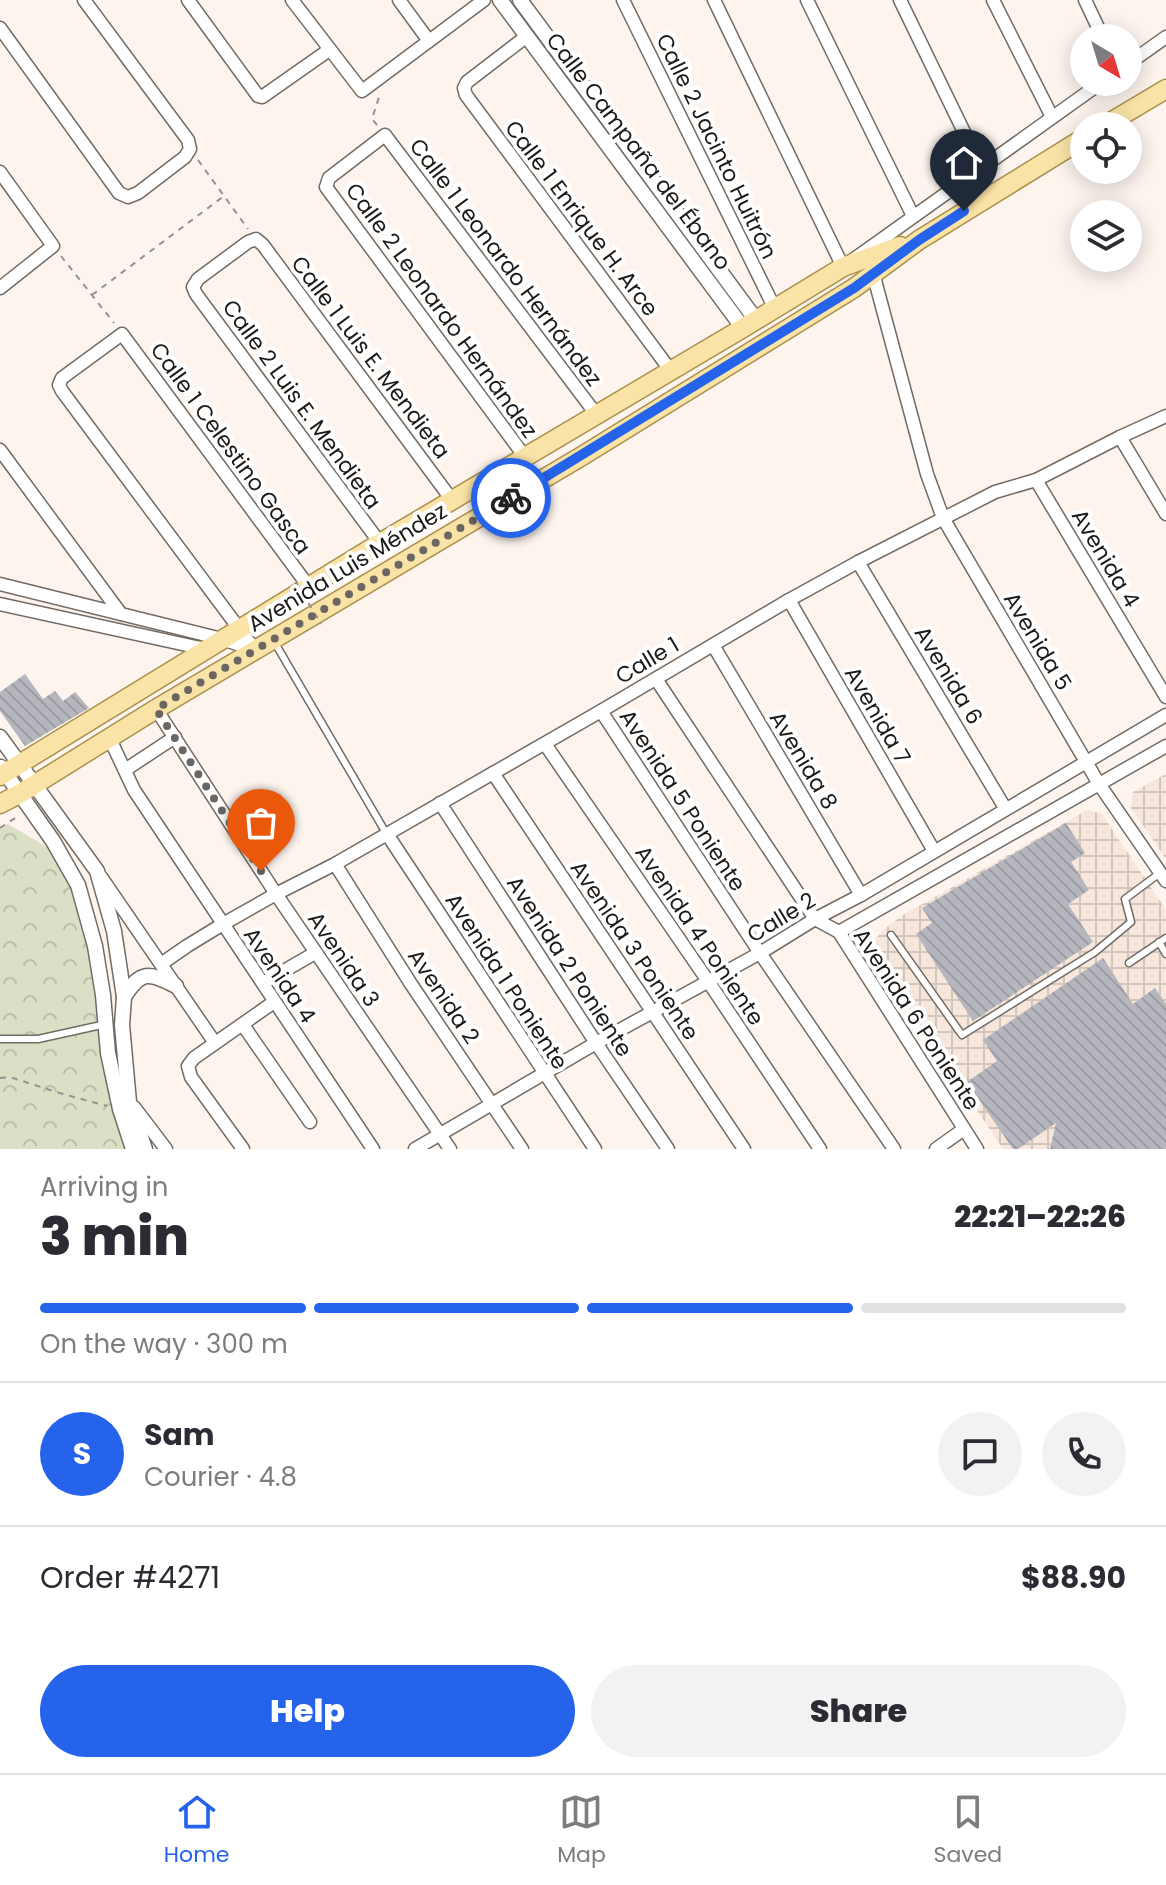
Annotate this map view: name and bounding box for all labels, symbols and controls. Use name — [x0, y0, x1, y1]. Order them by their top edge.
north arrow — [1070, 24, 1142, 96]
map controls — [1070, 24, 1142, 272]
street label: Calle Campaña del Ébano — [539, 26, 738, 277]
street label: Calle 2 Jacinto Huitrón — [648, 28, 785, 264]
button: locate — [1070, 112, 1142, 184]
street label: Calle 1 Enrique H. Arce — [498, 114, 666, 323]
pin — [930, 129, 998, 211]
street label: Calle 1 Leonardo Hernández — [402, 132, 609, 393]
icon: home — [942, 141, 986, 185]
street label: Calle 2 Leonardo Hernández — [338, 176, 545, 444]
button: layers — [1070, 200, 1142, 272]
street label: Calle 1 Luis E. Mendieta — [284, 249, 457, 465]
street label: Calle 2 Luis E. Mendieta — [215, 293, 388, 515]
street label: Calle 1 Celestino Gasca — [143, 336, 318, 561]
courier — [471, 458, 551, 538]
icon: bike — [489, 476, 533, 520]
street label: Avenida Luis Méndez — [242, 496, 453, 639]
street label: Avenida 4 — [1064, 503, 1147, 613]
street label: Avenida 5 — [996, 586, 1079, 696]
street label: Avenida 6 — [907, 620, 990, 730]
street label: Calle 1 — [610, 629, 685, 692]
street label: Avenida 7 — [837, 661, 918, 770]
street label: Avenida 5 Poniente — [612, 703, 753, 897]
street label: Avenida 8 — [762, 705, 845, 815]
pin — [227, 789, 295, 871]
icon: bag — [239, 801, 283, 845]
street label: Avenida 4 Poniente — [628, 839, 772, 1032]
street label: Avenida 3 Poniente — [563, 854, 706, 1046]
street label: Avenida 2 Poniente — [499, 870, 640, 1063]
street label: Calle 2 — [741, 885, 821, 950]
street label: Avenida 1 Poniente — [438, 887, 575, 1075]
street label: Avenida 3 — [300, 905, 387, 1013]
street label: Avenida 4 — [236, 921, 323, 1030]
street label: Avenida 6 Poniente — [846, 922, 987, 1116]
street label: Avenida 2 — [400, 943, 487, 1050]
text: Arriving in — [40, 1169, 169, 1205]
text: 22:21–22:26 — [954, 1195, 1126, 1238]
text: 3 min — [40, 1200, 189, 1273]
text: On the way · 300 m — [40, 1326, 288, 1362]
button: chat — [938, 1412, 1022, 1496]
button: phone — [1042, 1412, 1126, 1496]
text: Sam — [144, 1413, 215, 1456]
text: S — [73, 1432, 91, 1475]
text: Courier · 4.8 — [144, 1459, 297, 1495]
text: Order #4271 — [40, 1556, 220, 1599]
text: $88.90 — [1021, 1556, 1126, 1599]
button: Help — [40, 1665, 575, 1757]
button: Share — [591, 1665, 1126, 1757]
tab: Home — [164, 1790, 229, 1871]
tab: Map — [557, 1790, 606, 1871]
tab: Saved — [934, 1790, 1002, 1871]

